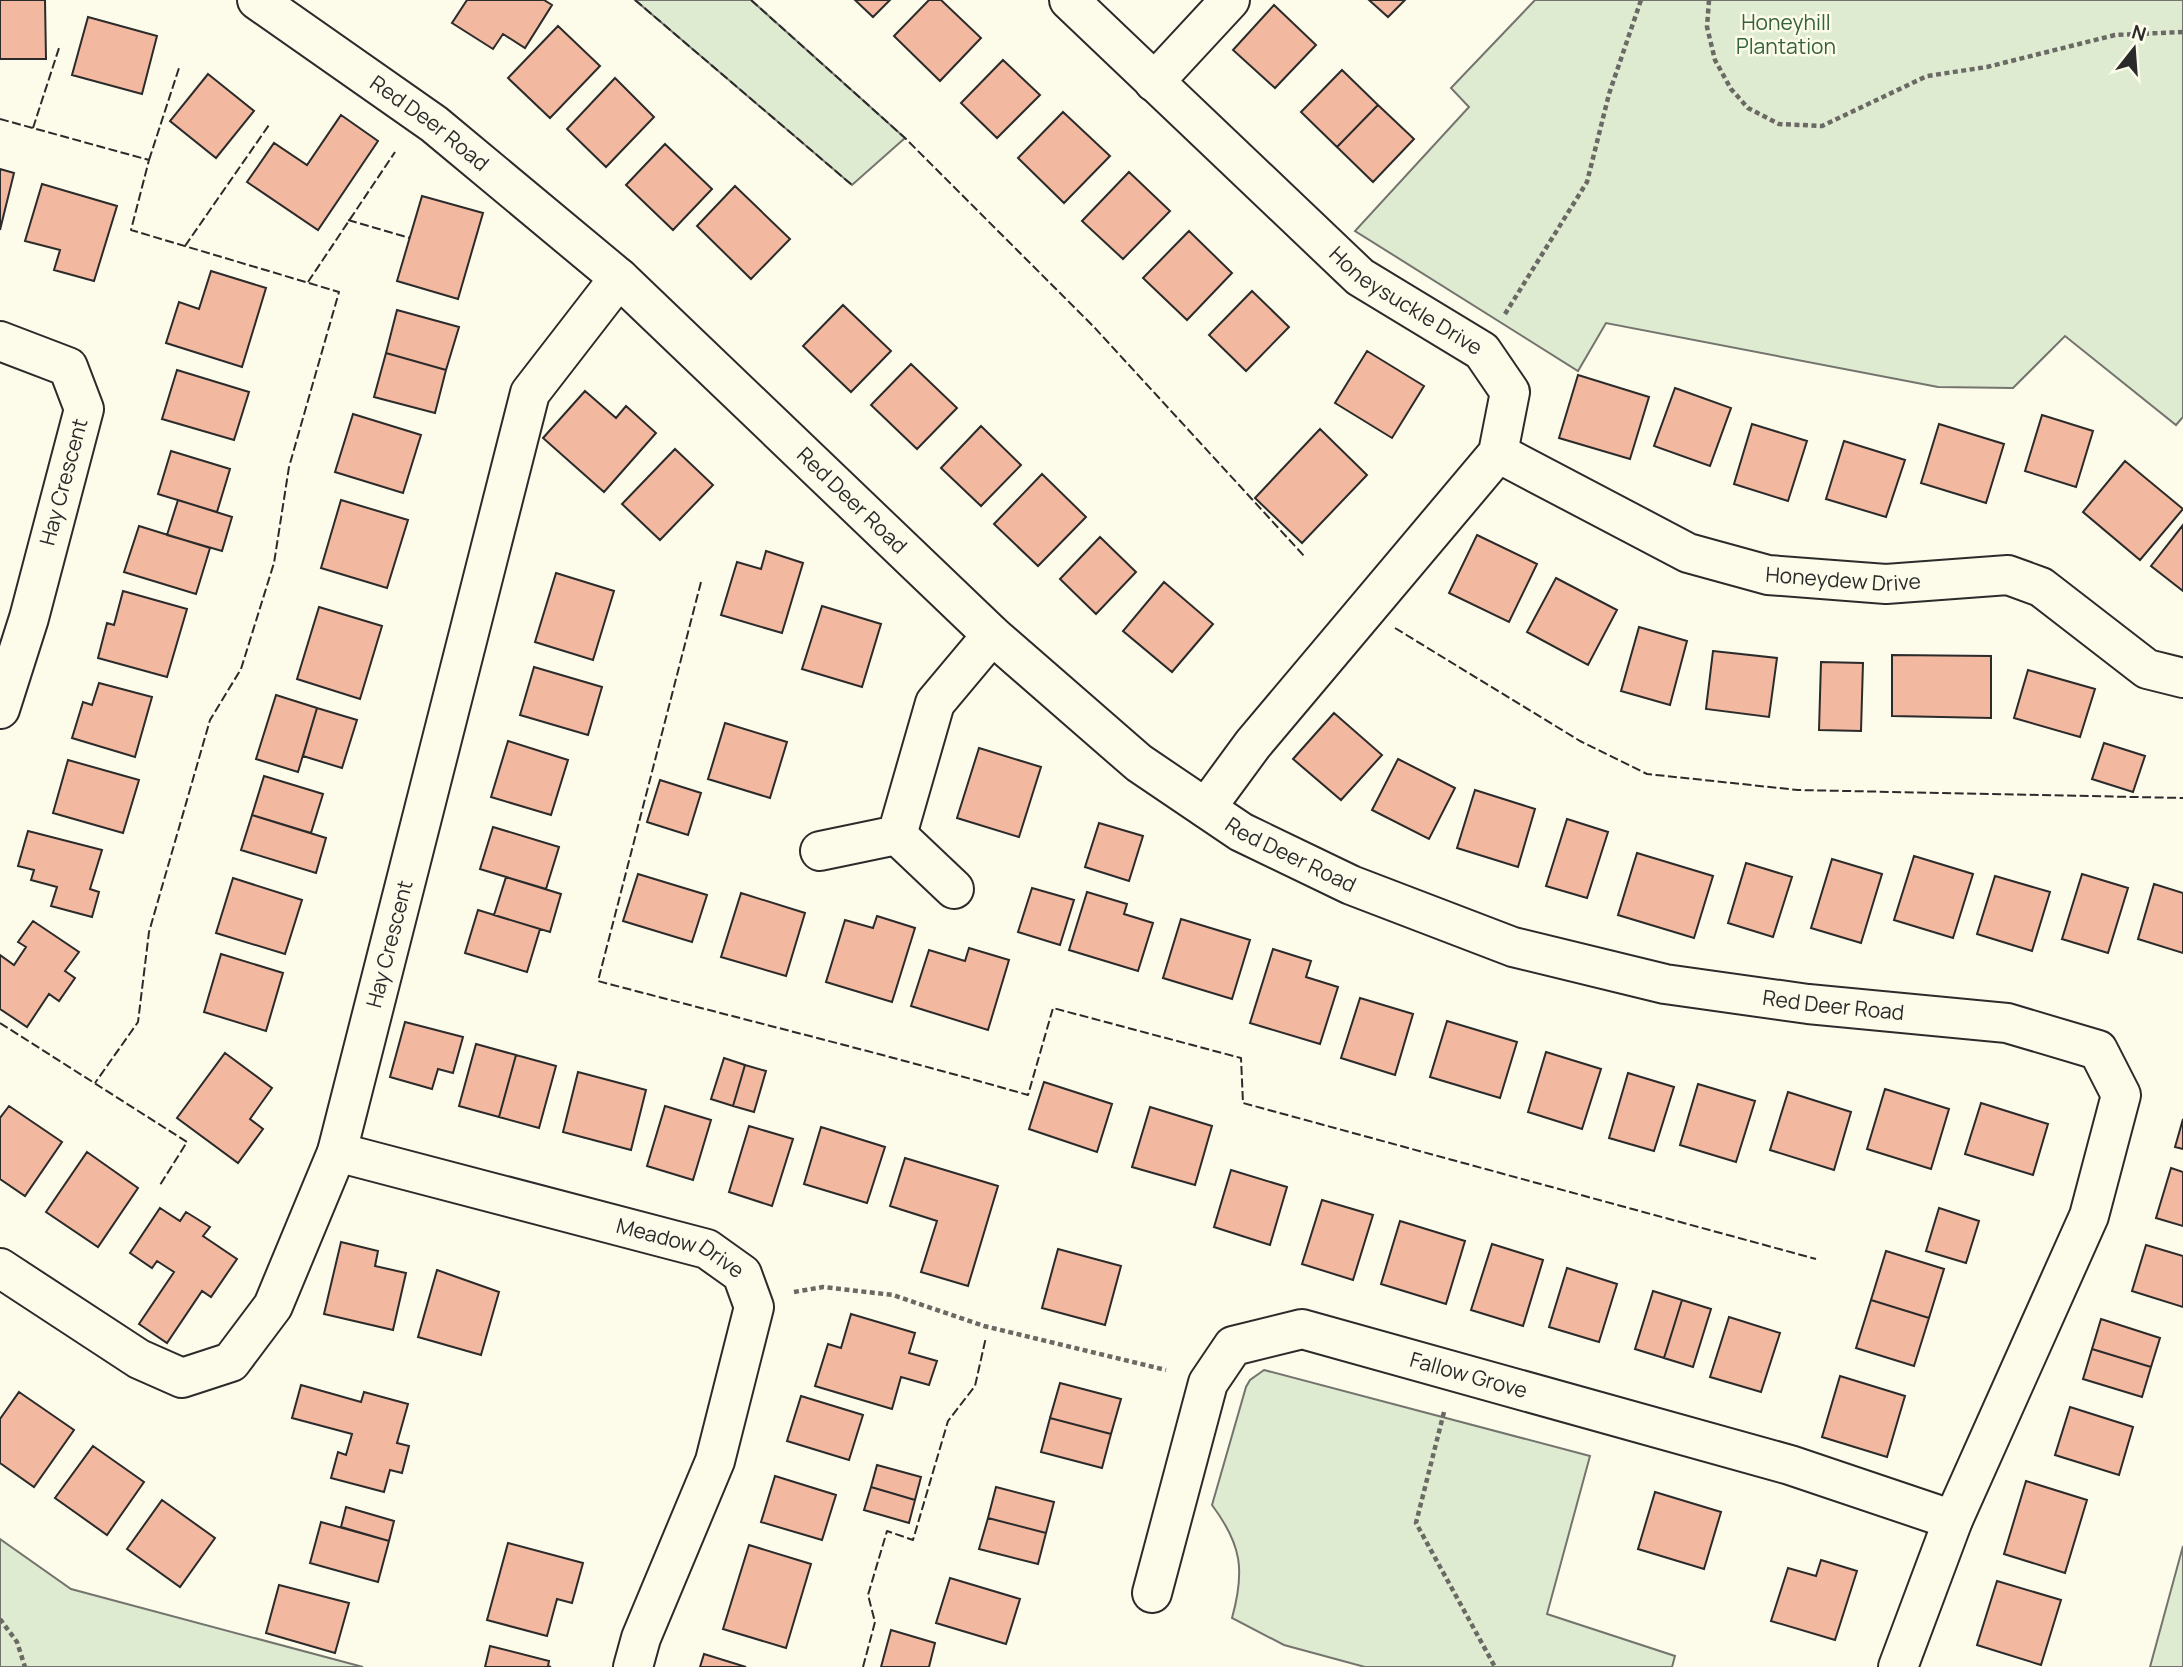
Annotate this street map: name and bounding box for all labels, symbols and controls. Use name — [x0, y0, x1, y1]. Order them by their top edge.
park label: Honeyhill Plantation — [1736, 8, 1836, 60]
north arrow — [2099, 14, 2169, 84]
text: N — [2129, 18, 2149, 47]
street label: Red Deer Road — [365, 68, 495, 177]
street label: Honeysuckle Drive — [1324, 240, 1488, 361]
street label: Hay Crescent — [33, 415, 93, 548]
street label: Red Deer Road — [791, 441, 914, 559]
street label: Honeydew Drive — [1764, 560, 1922, 597]
street label: Red Deer Road — [1220, 810, 1361, 898]
street label: Hay Crescent — [359, 877, 419, 1011]
street label: Red Deer Road — [1761, 983, 1906, 1026]
street label: Meadow Drive — [614, 1211, 750, 1284]
street label: Fallow Grove — [1407, 1345, 1531, 1404]

